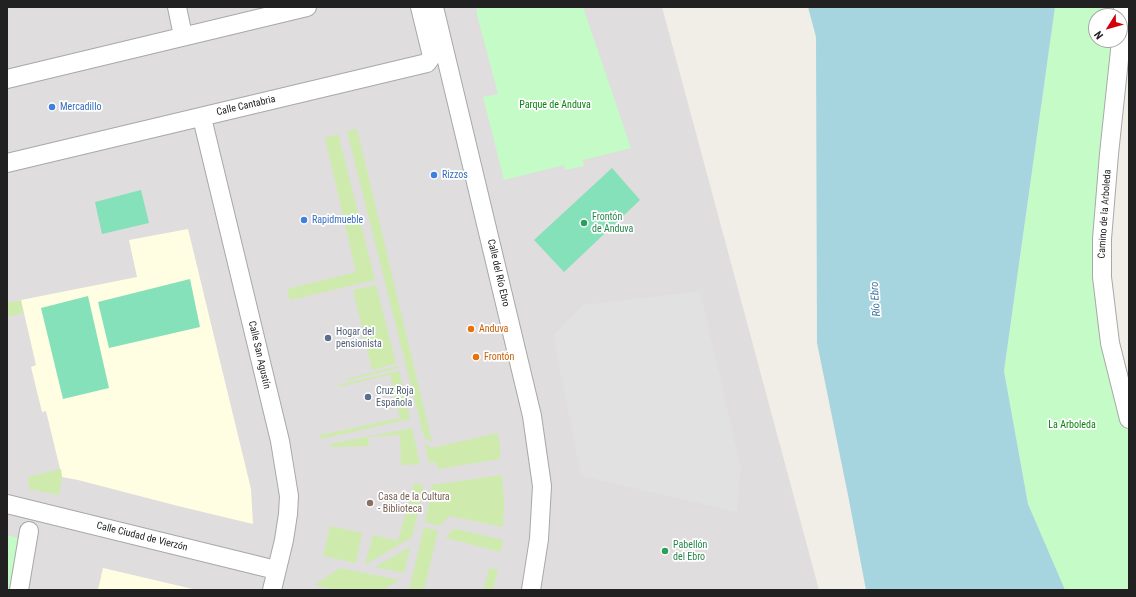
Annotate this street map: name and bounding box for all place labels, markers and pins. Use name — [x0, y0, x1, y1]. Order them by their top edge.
place label: Mercadillo — [60, 101, 101, 113]
marker: Mercadillo — [47, 102, 57, 112]
place label: Rizzos — [442, 169, 468, 181]
marker: Rizzos — [429, 170, 439, 180]
place label: Frontón de Anduva — [592, 211, 633, 234]
place label: Rapidmueble — [312, 214, 363, 226]
marker: Rapidmueble — [299, 215, 309, 225]
marker: Frontón de Anduva — [579, 218, 589, 228]
place label: Anduva — [479, 323, 508, 335]
marker: Anduva — [466, 324, 476, 334]
place label: Hogar del pensionista — [336, 326, 382, 350]
marker: Hogar del pensionista — [323, 333, 333, 343]
place label: Frontón — [484, 351, 514, 363]
marker: Frontón — [471, 352, 481, 362]
place label: Cruz Roja Española — [376, 385, 414, 408]
marker: Cruz Roja Española — [363, 392, 373, 402]
place label: Casa de la Cultura - Biblioteca — [378, 491, 450, 514]
marker: Casa de la Cultura - Biblioteca — [365, 498, 375, 508]
place label: Pabellón del Ebro — [673, 539, 707, 562]
marker: Pabellón del Ebro — [660, 546, 670, 556]

